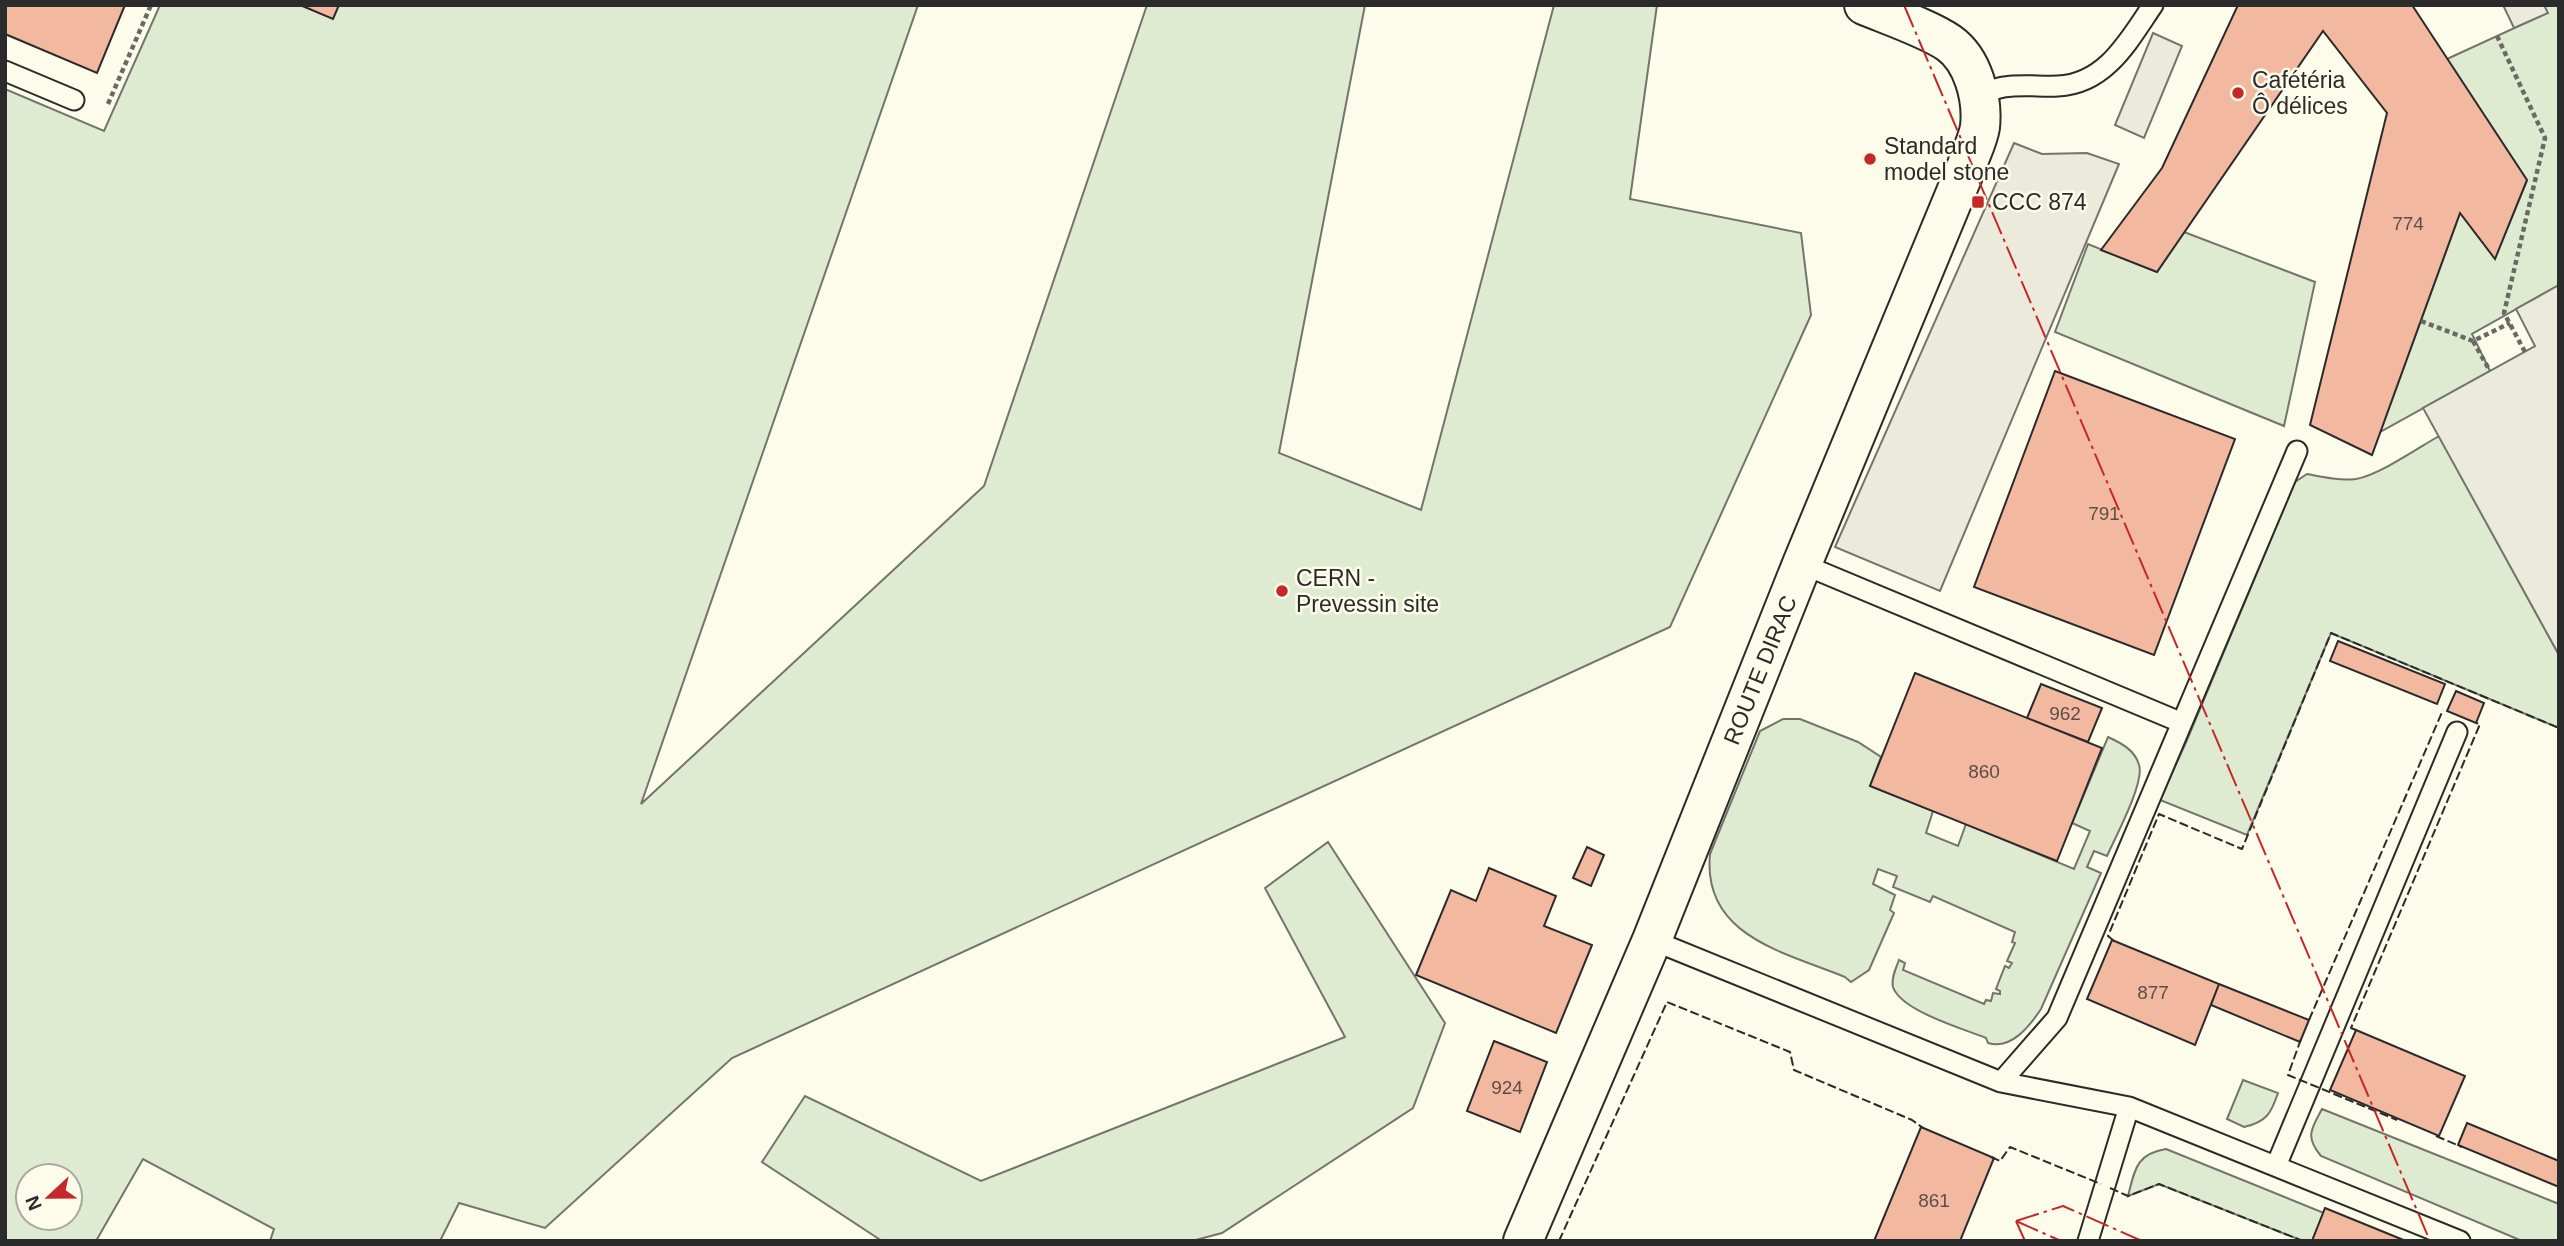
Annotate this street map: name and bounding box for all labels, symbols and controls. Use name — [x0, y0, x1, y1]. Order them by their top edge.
place label: Cafétéria Ô délices — [2252, 67, 2348, 119]
marker: Cafétéria Ô délices — [2230, 85, 2246, 101]
place label: Standard model stone — [1884, 133, 2009, 185]
marker: Standard model stone — [1862, 151, 1878, 167]
place label: CCC 874 — [1992, 189, 2087, 215]
marker: CCC 874 — [1970, 194, 1986, 210]
house number: 774 — [2392, 213, 2424, 234]
house number: 791 — [2088, 503, 2120, 524]
place label: CERN - Prevessin site — [1296, 565, 1439, 617]
marker: CERN - Prevessin site — [1274, 583, 1290, 599]
street label: ROUTE DIRAC — [1718, 592, 1802, 748]
house number: 962 — [2049, 703, 2081, 724]
house number: 860 — [1968, 761, 2000, 782]
house number: 877 — [2137, 982, 2169, 1003]
house number: 924 — [1491, 1077, 1523, 1098]
north arrow — [14, 1162, 84, 1232]
house number: 861 — [1918, 1190, 1950, 1211]
text: N — [21, 1193, 46, 1213]

